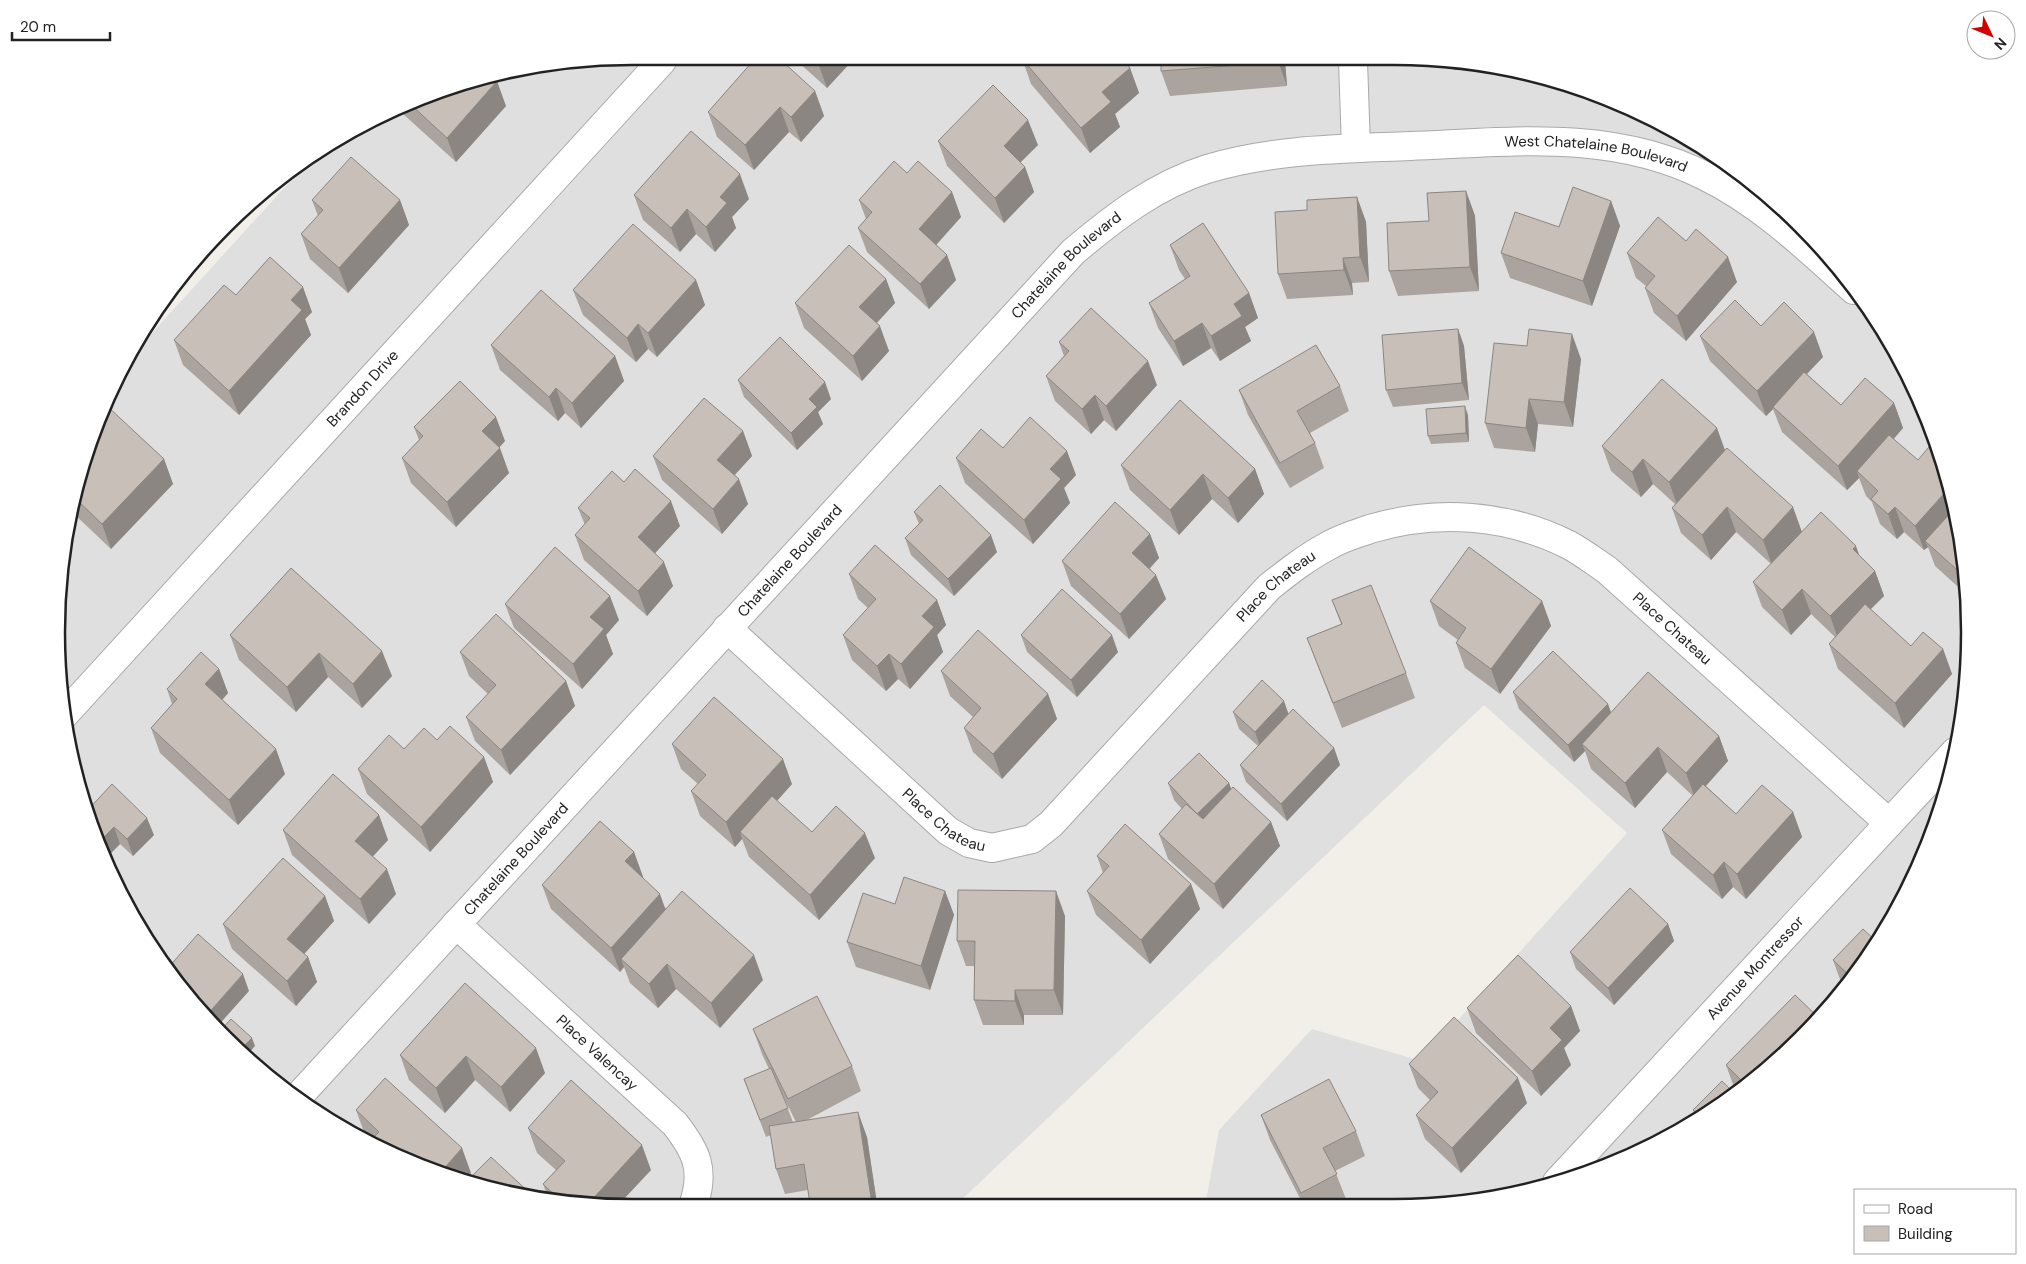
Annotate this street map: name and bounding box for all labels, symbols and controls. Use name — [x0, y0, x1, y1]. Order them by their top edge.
scale bar — [12, 10, 110, 42]
north arrow — [1966, 10, 2016, 60]
text: 20 m — [20, 17, 56, 37]
text: N — [1990, 34, 2011, 54]
street label: West Chatelaine Boulevard — [1504, 131, 1691, 177]
street label: Chatelaine Boulevard — [1007, 207, 1125, 323]
street label: Brandon Drive — [322, 345, 403, 431]
street label: Chatelaine Boulevard — [733, 500, 847, 621]
street label: Place Chateau — [1232, 546, 1319, 626]
street label: Place Chateau — [1628, 588, 1716, 669]
street label: Place Chateau — [898, 784, 987, 856]
street label: Chatelaine Boulevard — [459, 799, 573, 920]
street label: Avenue Montressor — [1702, 911, 1809, 1024]
street label: Place Valencay — [552, 1010, 643, 1096]
legend — [1854, 1189, 2016, 1254]
text: Road — [1898, 1199, 1933, 1219]
text: Building — [1898, 1224, 1953, 1244]

